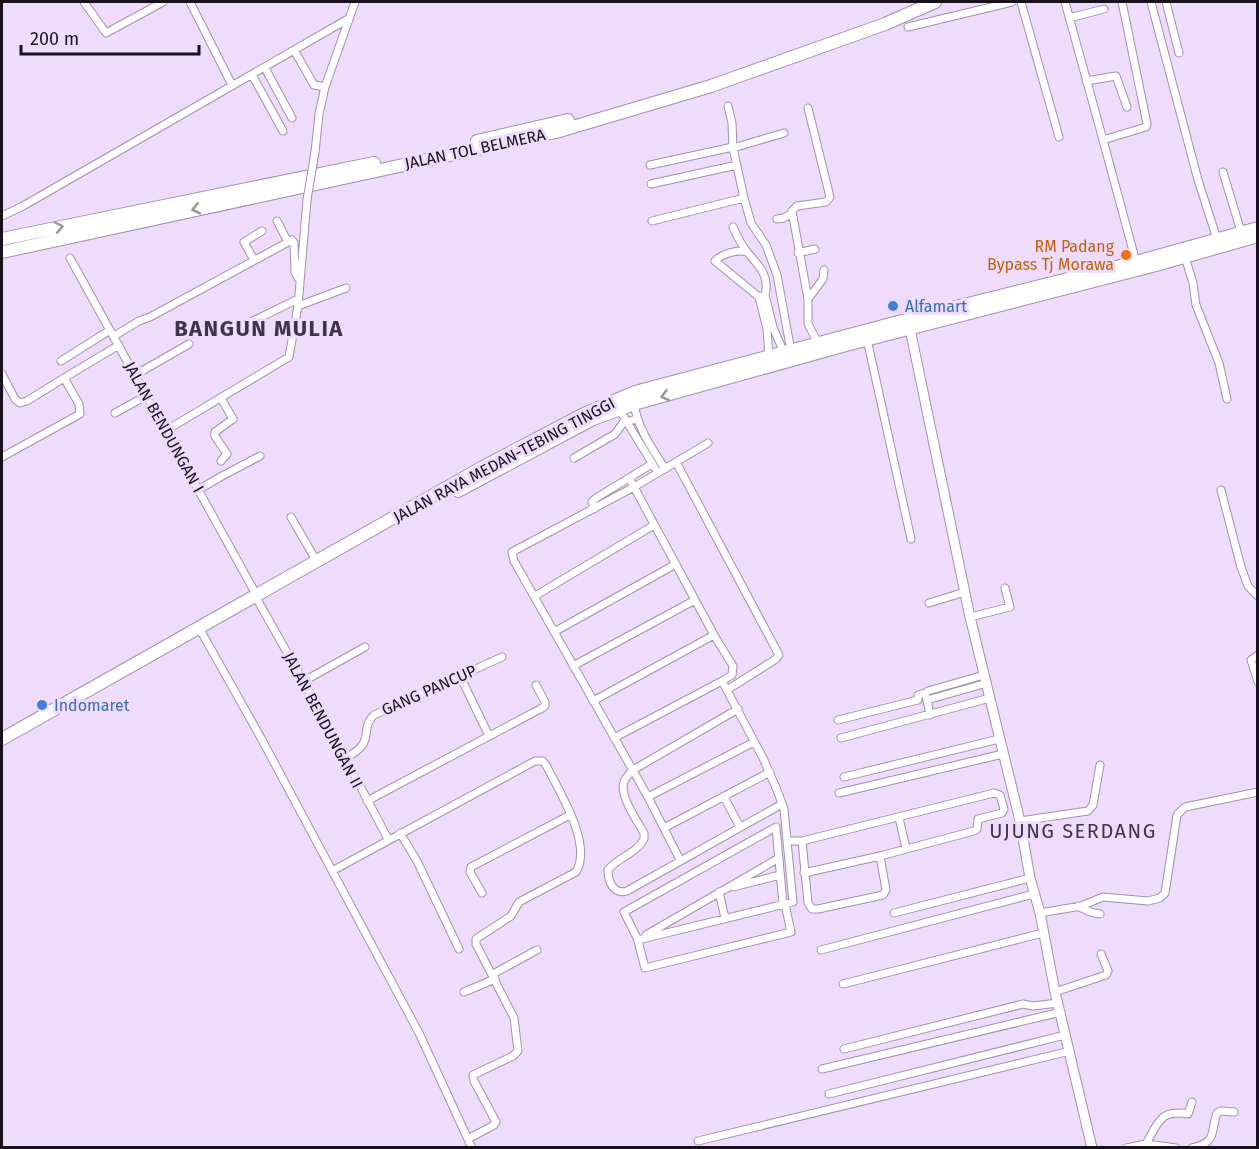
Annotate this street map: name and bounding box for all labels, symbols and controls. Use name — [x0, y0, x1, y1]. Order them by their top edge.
scale bar — [21, 18, 200, 56]
text: 200 m — [30, 28, 79, 50]
street label: JALAN TOL BELMERA — [403, 125, 548, 173]
one-way arrow — [191, 202, 201, 215]
one-way arrow — [53, 221, 63, 234]
place label: RM Padang Bypass Tj Morawa — [987, 237, 1115, 274]
marker: RM Padang Bypass Tj Morawa — [1119, 248, 1133, 262]
place label: Alfamart — [905, 297, 967, 316]
marker: Alfamart — [886, 299, 900, 313]
district label: BANGUN MULIA — [174, 315, 344, 342]
street label: JALAN BENDUNGAN I — [120, 358, 208, 496]
one-way arrow — [660, 388, 670, 401]
street label: JALAN RAYA MEDAN-TEBING TINGGI — [390, 393, 618, 527]
street label: JALAN BENDUNGAN II — [279, 649, 367, 791]
street label: GANG PANCUP — [379, 661, 479, 719]
place label: Indomaret — [54, 696, 130, 715]
marker: Indomaret — [35, 698, 49, 712]
district label: UJUNG SERDANG — [989, 819, 1157, 843]

